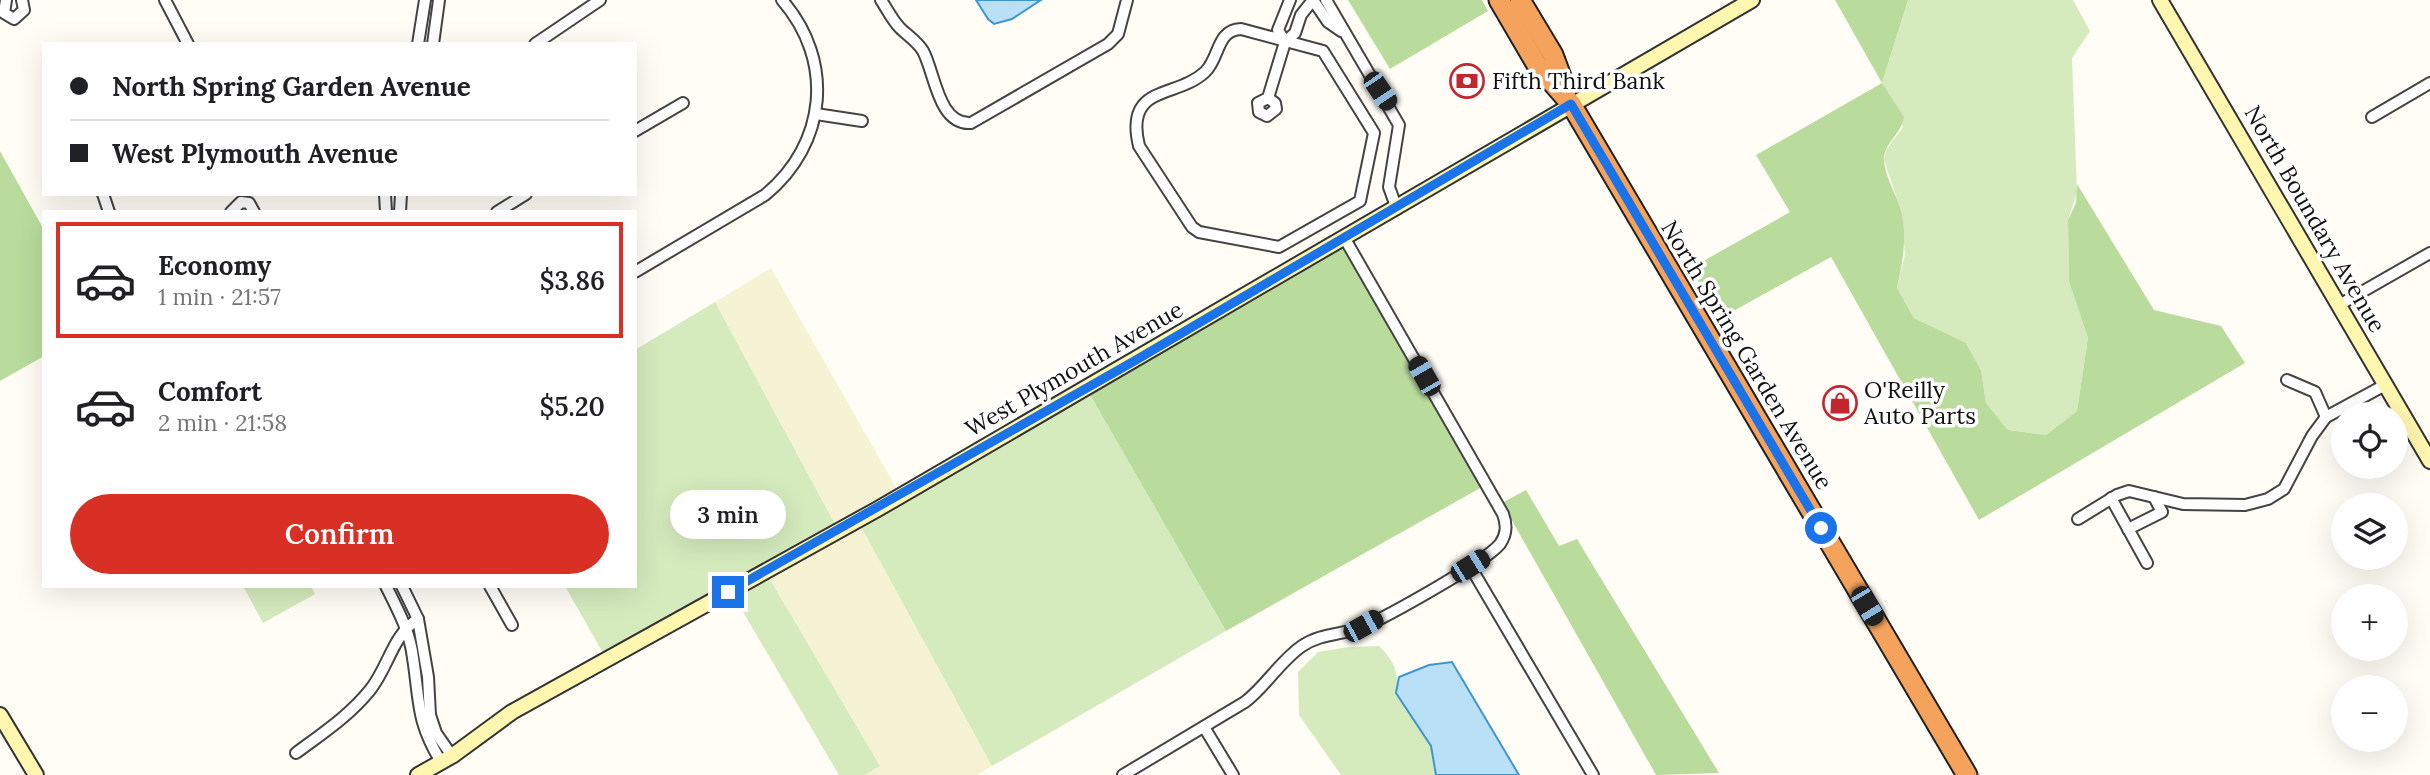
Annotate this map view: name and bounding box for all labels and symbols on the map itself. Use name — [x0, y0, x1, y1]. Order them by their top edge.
bank icon: Fifth Third Bank — [1448, 62, 1486, 100]
place label: Fifth Third Bank — [1492, 66, 1665, 95]
car — [1360, 68, 1401, 114]
street label: North Boundary Avenue — [2239, 100, 2392, 337]
street label: North Spring Garden Avenue — [1655, 215, 1839, 495]
street label: West Plymouth Avenue — [960, 294, 1188, 443]
car — [1405, 353, 1444, 399]
place label: O'Reilly Auto Parts — [1863, 375, 1976, 430]
shop icon: O'Reilly Auto Parts — [1821, 384, 1859, 422]
callout: 3 min — [670, 490, 786, 540]
route start — [1805, 512, 1837, 544]
car — [1447, 546, 1494, 586]
route end — [712, 576, 744, 608]
car — [1848, 583, 1887, 629]
car — [1340, 607, 1387, 645]

